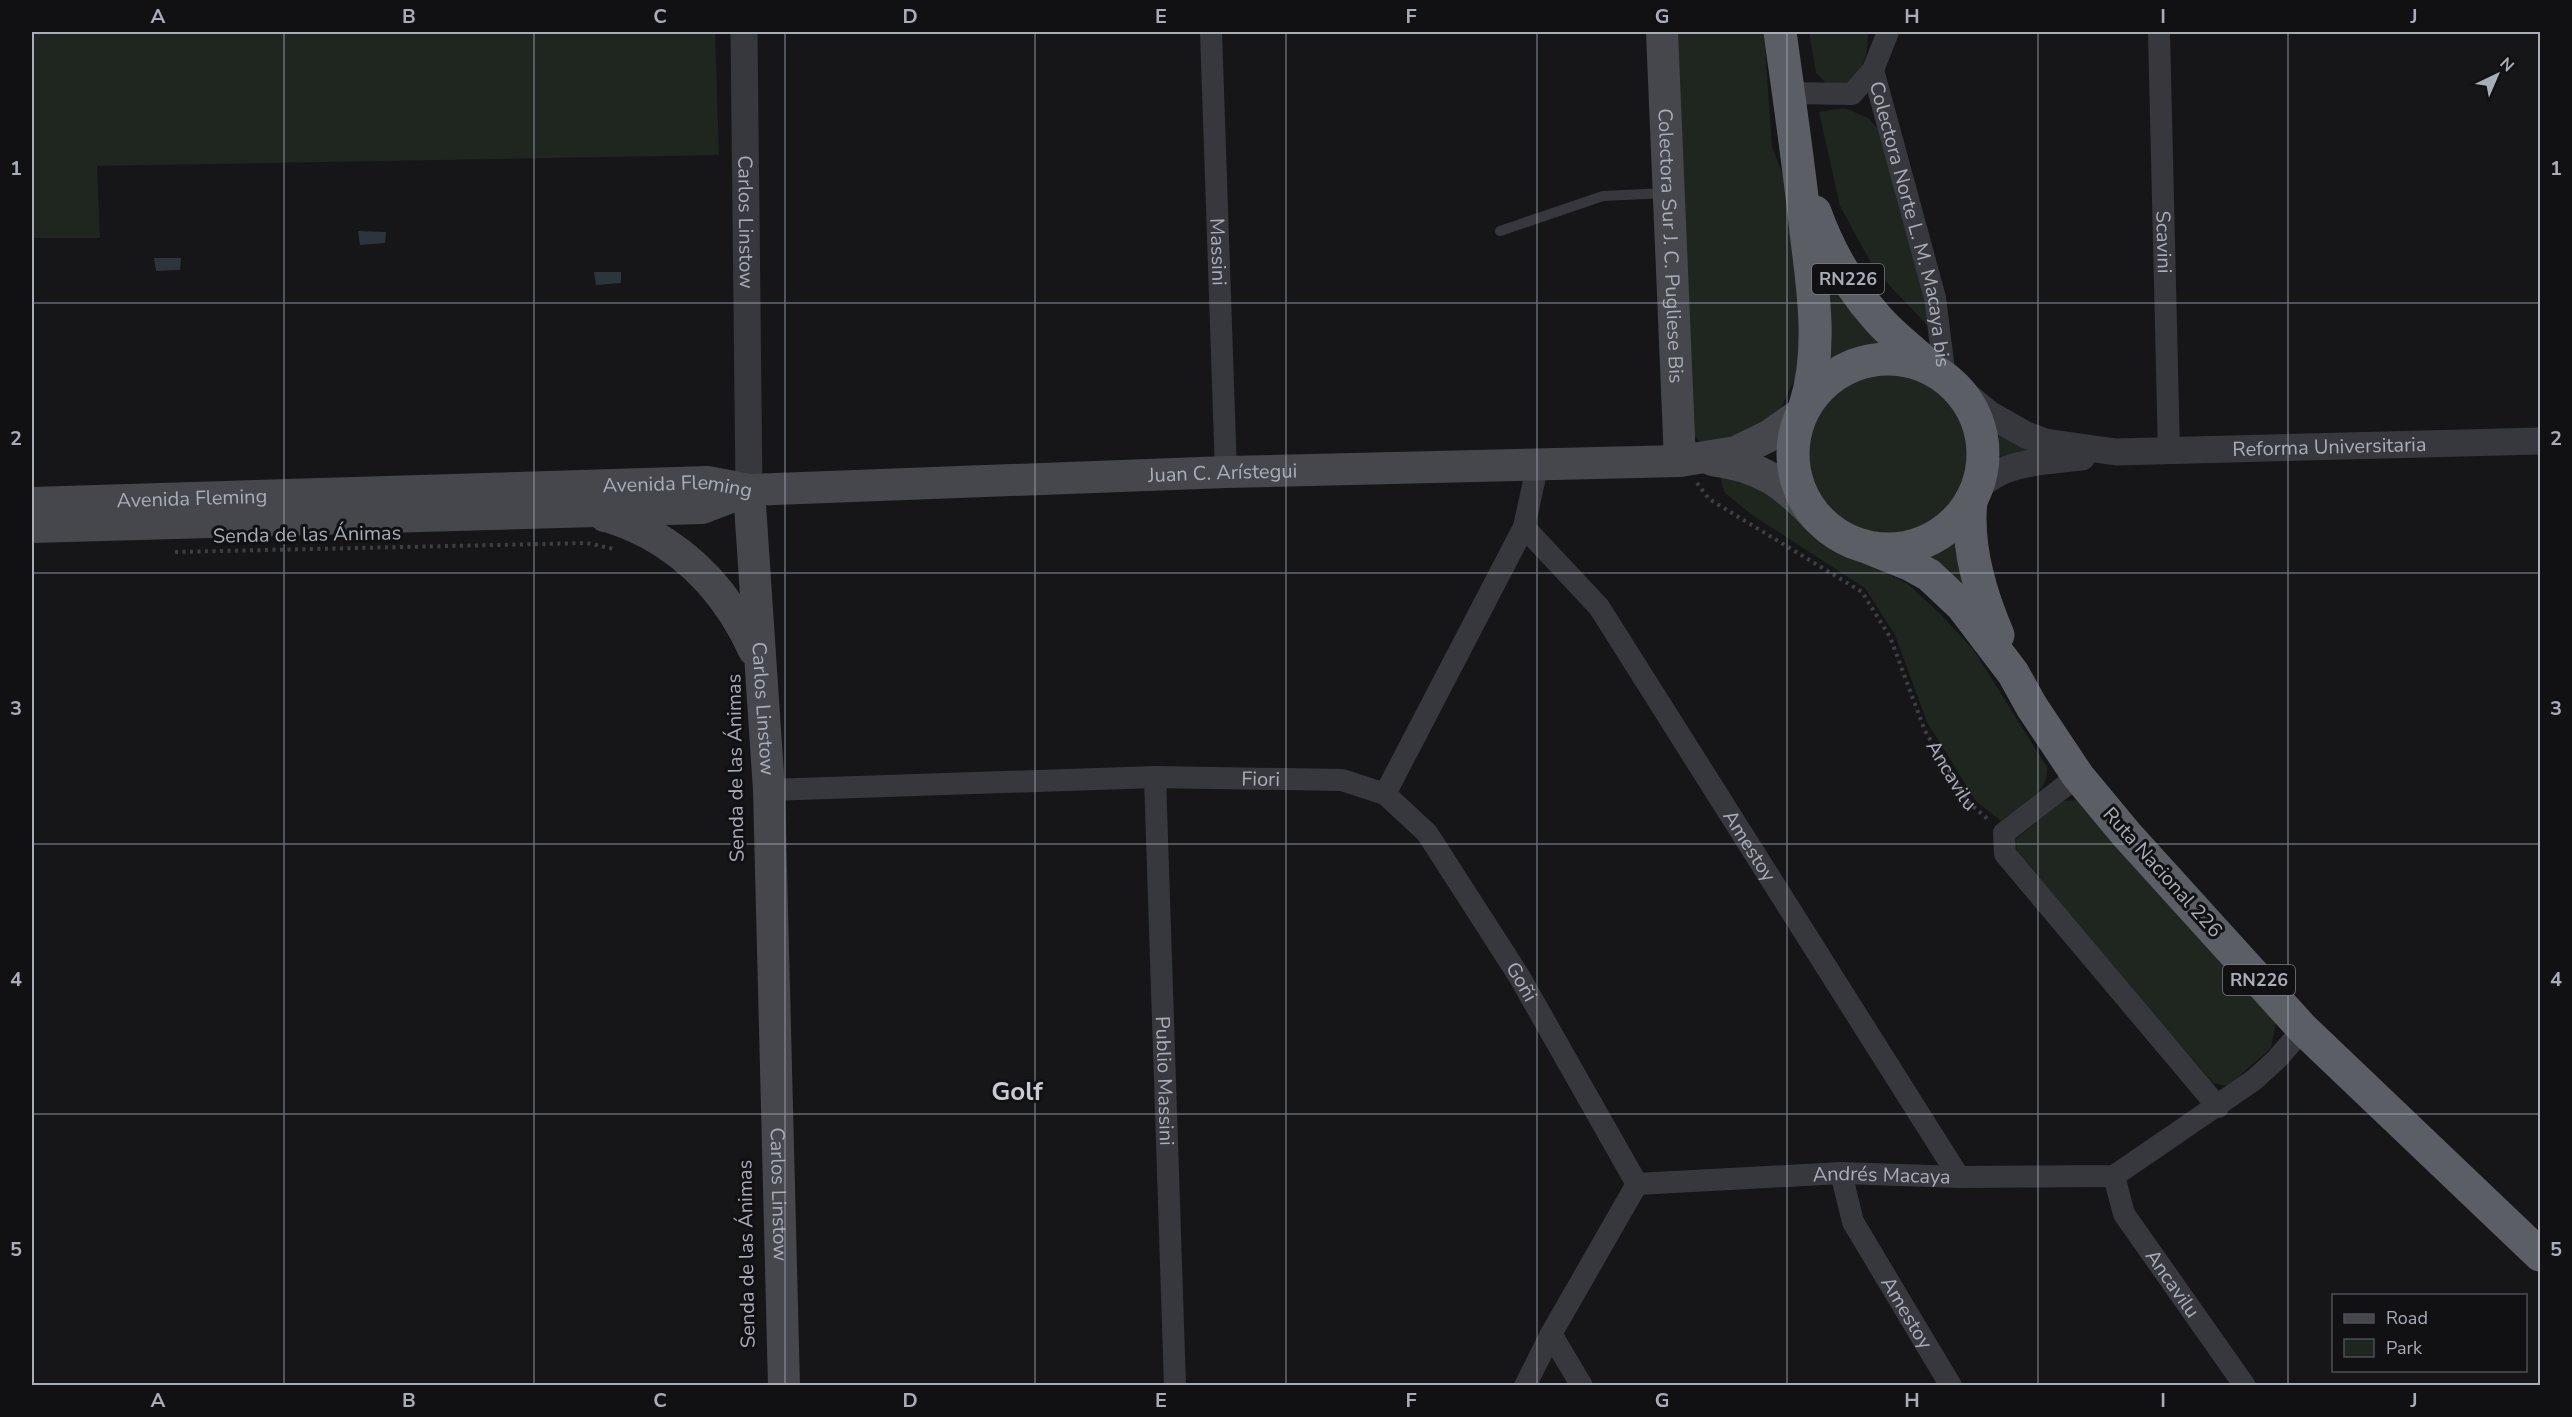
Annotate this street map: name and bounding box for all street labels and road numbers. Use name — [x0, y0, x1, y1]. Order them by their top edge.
street label: Colectora Norte L. M. Macaya bis — [1863, 78, 1957, 369]
street label: Colectora Sur J. C. Pugliese Bis — [1651, 108, 1690, 384]
street label: Carlos Linstow — [731, 155, 760, 289]
street label: Scavini — [2149, 210, 2178, 274]
street label: Massini — [1203, 218, 1233, 286]
road number: RN226 — [1812, 264, 1884, 294]
street label: Reforma Universitaria — [2232, 431, 2427, 463]
street label: Juan C. Arístegui — [1146, 457, 1298, 489]
street label: Avenida Fleming — [602, 469, 755, 504]
street label: Avenida Fleming — [116, 483, 268, 514]
street label: Senda de las Ánimas — [213, 519, 401, 550]
street label: Carlos Linstow — [745, 641, 781, 776]
street label: Senda de las Ánimas — [720, 674, 751, 862]
street label: Ancavilu — [1920, 735, 1982, 818]
street label: Fiori — [1241, 765, 1280, 793]
street label: Ruta Nacional 226 — [2097, 801, 2228, 943]
street label: Amestoy — [1717, 805, 1783, 888]
street label: Goñi — [1499, 957, 1544, 1006]
road number: RN226 — [2223, 965, 2295, 995]
street label: Publio Massini — [1149, 1015, 1180, 1146]
street label: Carlos Linstow — [763, 1127, 794, 1262]
street label: Senda de las Ánimas — [731, 1160, 762, 1348]
street label: Andrés Macaya — [1812, 1160, 1951, 1191]
street label: Ancavilu — [2139, 1244, 2206, 1323]
street label: Amestoy — [1875, 1272, 1939, 1355]

